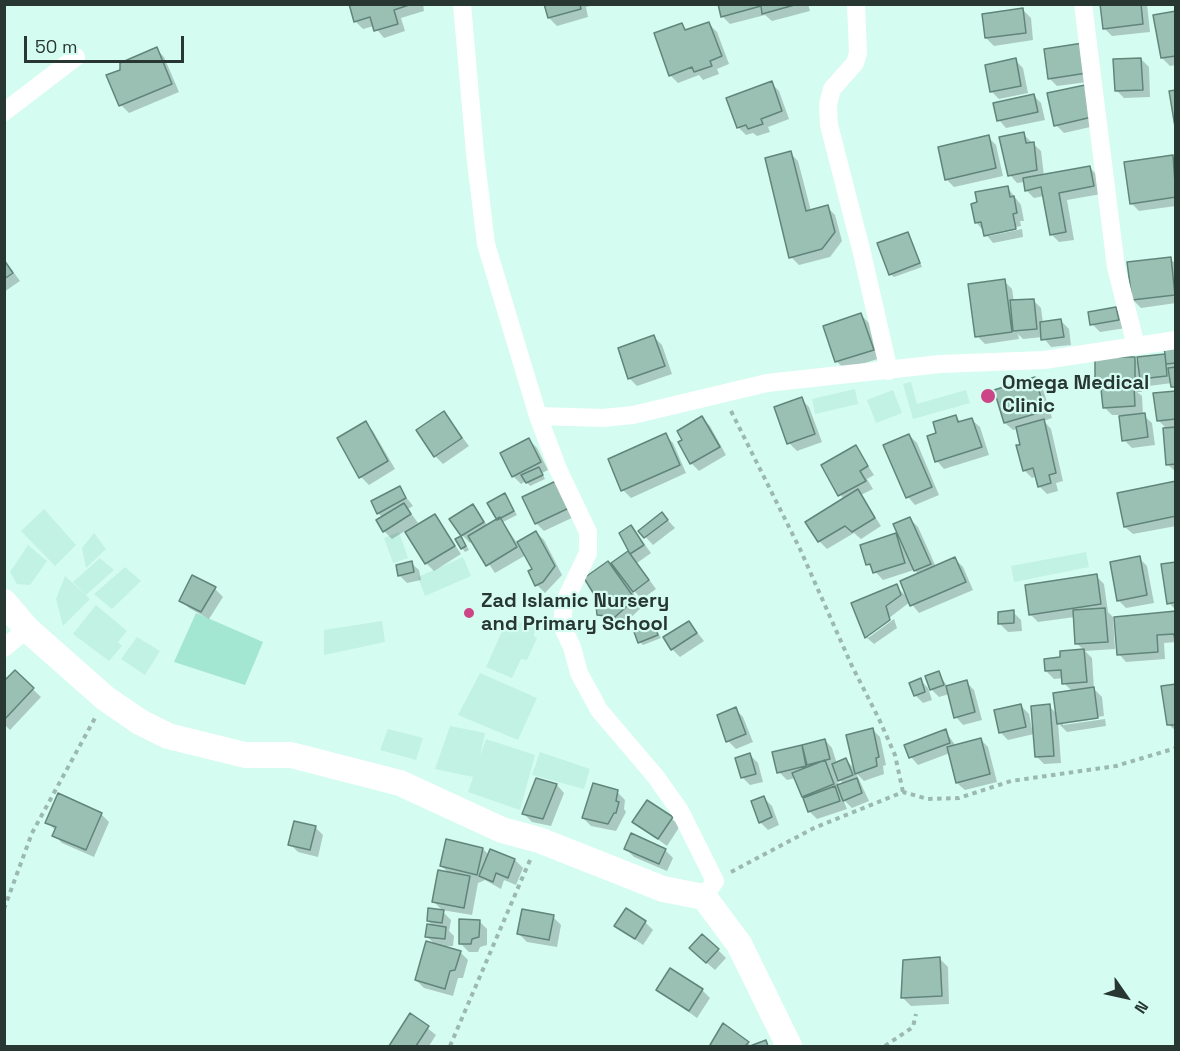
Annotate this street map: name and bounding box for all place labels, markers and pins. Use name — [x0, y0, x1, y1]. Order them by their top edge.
place label: Omega Medical Clinic — [1002, 372, 1149, 419]
marker: Omega Medical Clinic — [979, 387, 997, 405]
place label: Zad Islamic Nursery and Primary School — [481, 590, 669, 637]
marker: Zad Islamic Nursery and Primary School — [462, 606, 476, 620]

